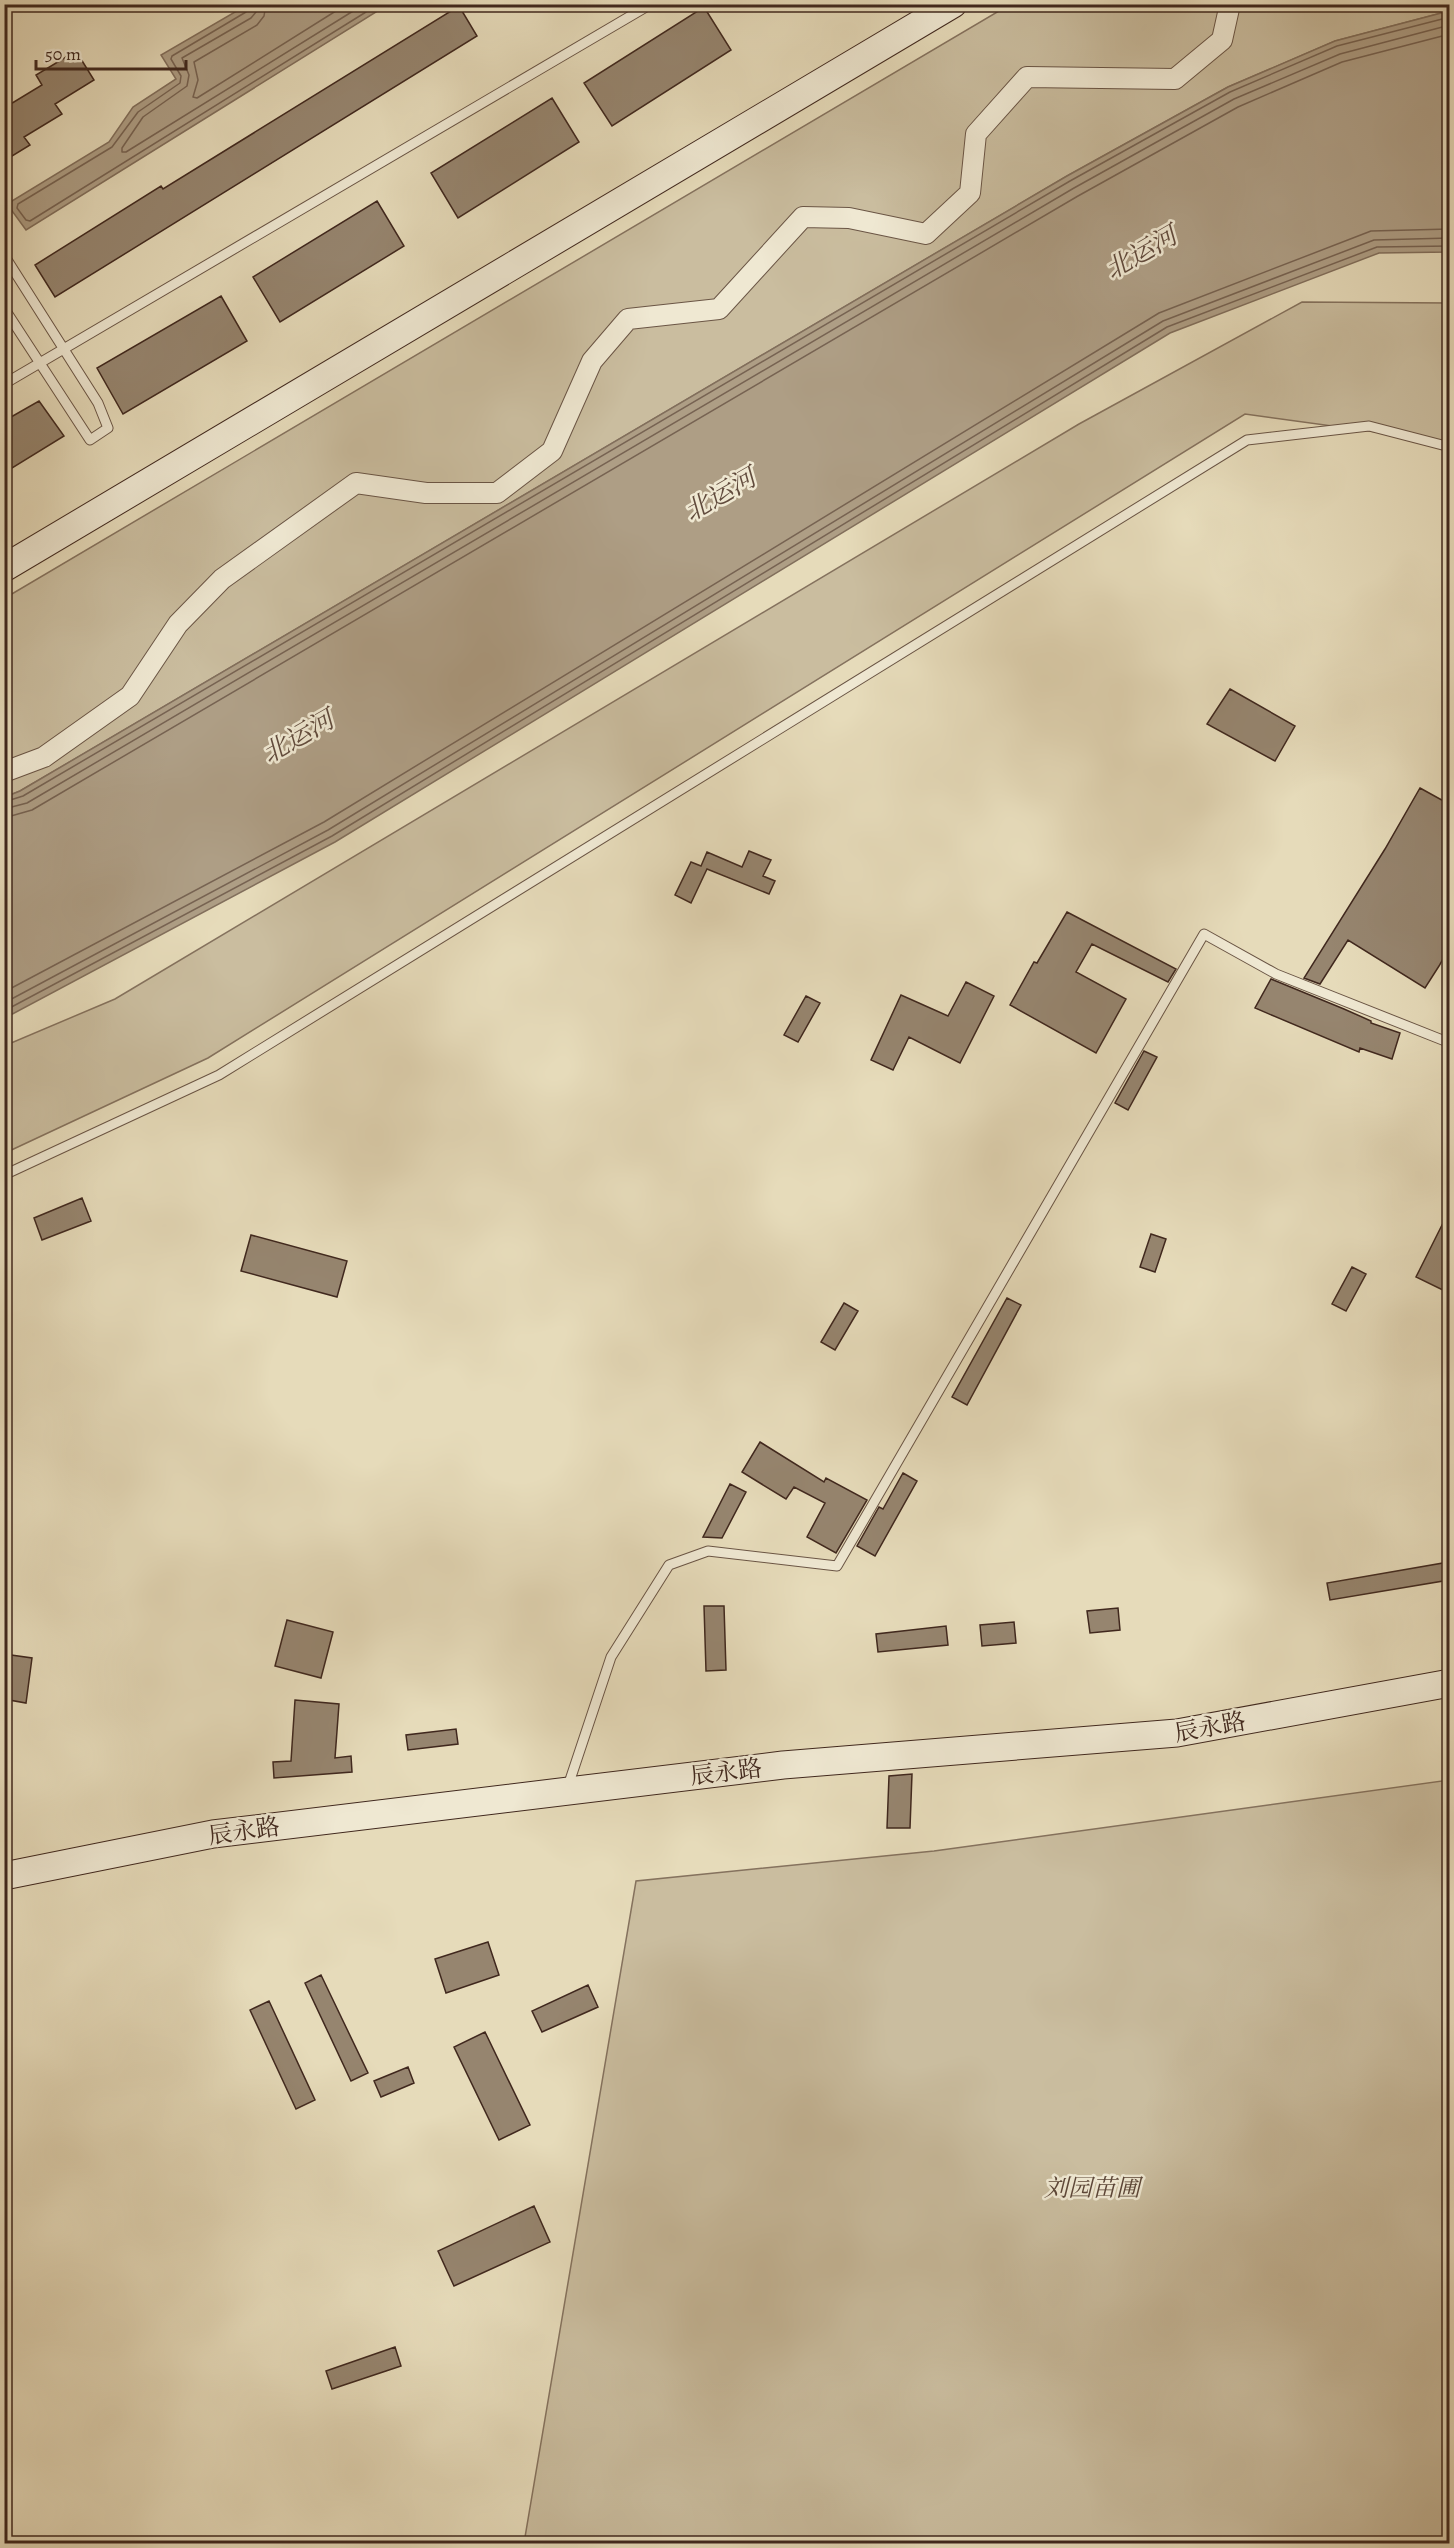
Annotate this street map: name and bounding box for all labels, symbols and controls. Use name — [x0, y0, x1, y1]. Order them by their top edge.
scale bar — [36, 33, 186, 71]
text: 50 m — [45, 42, 81, 66]
water label: 北运河 — [1098, 216, 1187, 288]
water label: 北运河 — [677, 458, 766, 530]
water label: 北运河 — [255, 700, 344, 772]
street label: 辰永路 — [1172, 1705, 1248, 1749]
street label: 辰永路 — [688, 1752, 764, 1792]
street label: 辰永路 — [206, 1810, 282, 1852]
park label: 刘园苗圃 — [1044, 2172, 1144, 2204]

